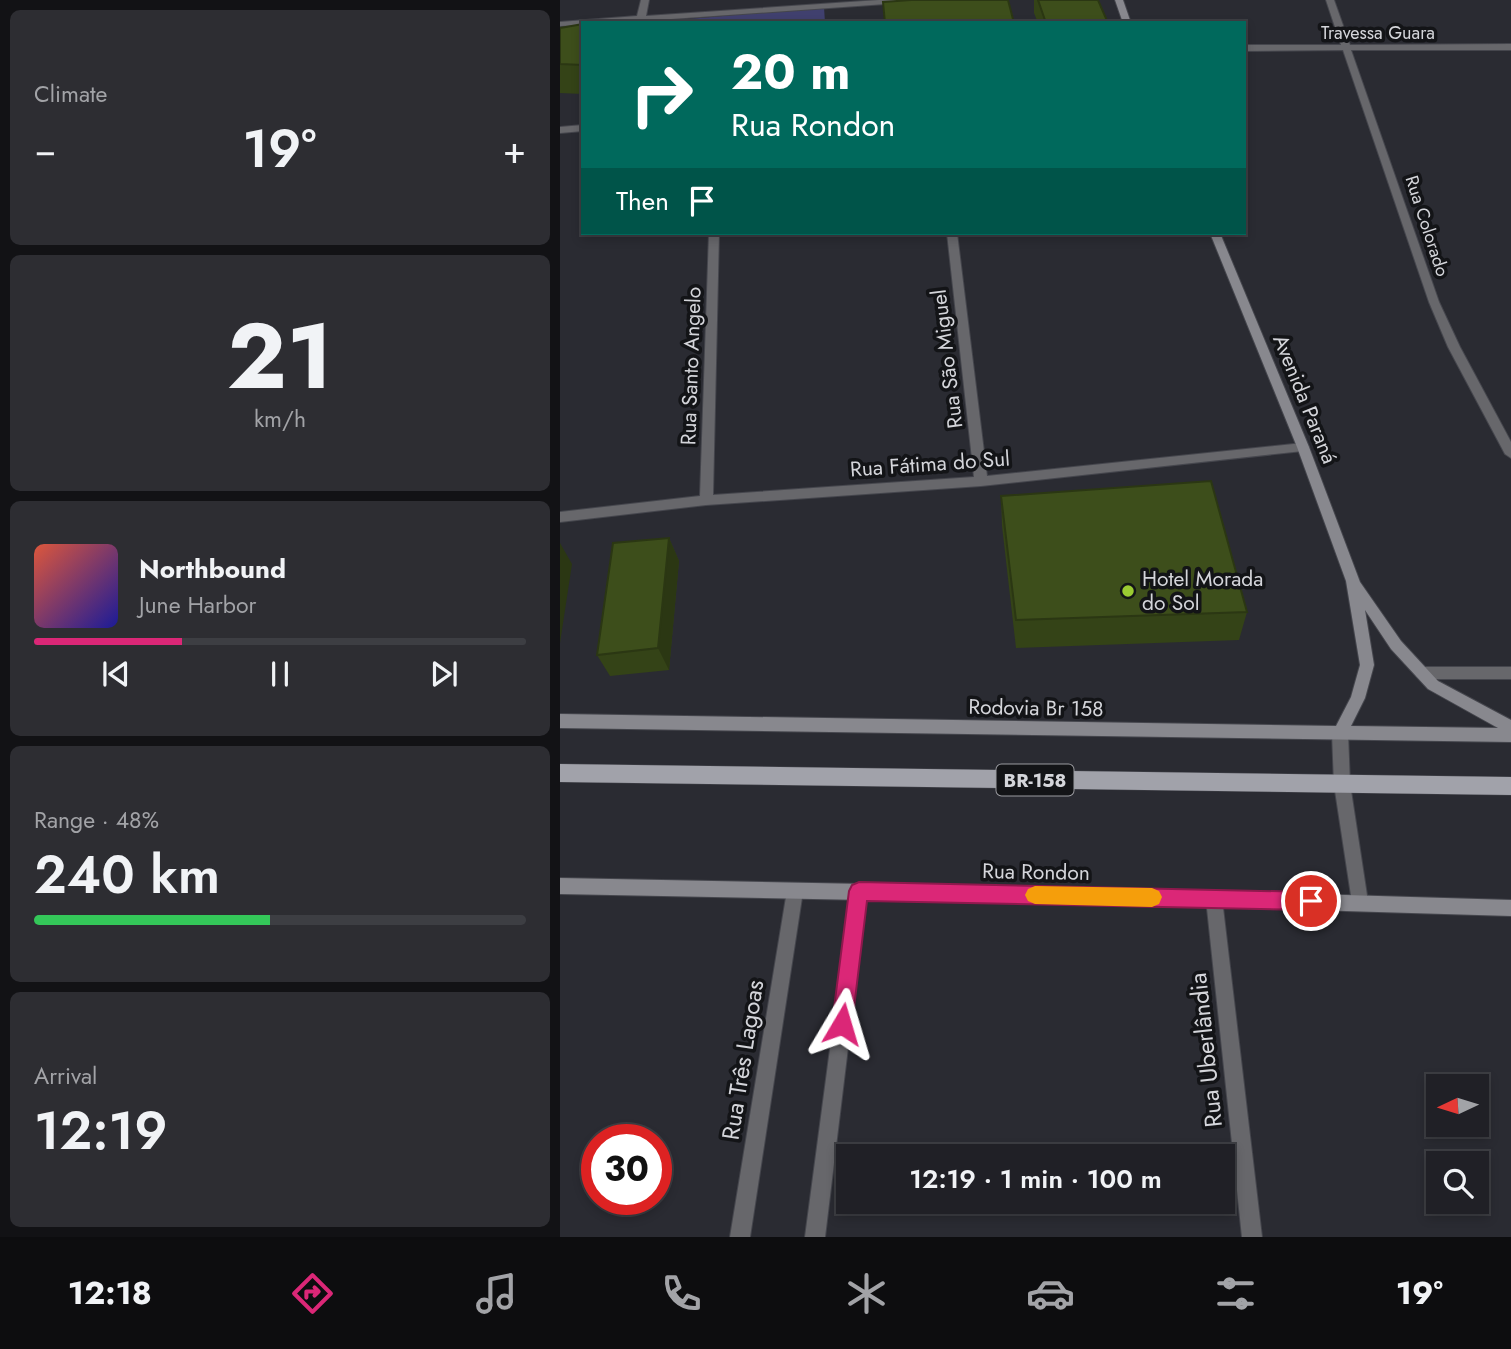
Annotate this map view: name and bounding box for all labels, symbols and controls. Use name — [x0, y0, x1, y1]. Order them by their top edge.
street label: Travessa Guara — [1321, 20, 1435, 46]
text: 20 m — [731, 37, 850, 107]
icon: right — [616, 49, 707, 140]
text: Climate — [34, 77, 107, 111]
text: Rua Rondon — [731, 102, 895, 148]
text: 19° — [243, 111, 317, 187]
text: − — [34, 122, 56, 177]
text: + — [503, 122, 526, 177]
street label: Rua Colorado — [1398, 172, 1456, 280]
text: Then — [616, 182, 669, 220]
icon: arrive — [683, 182, 721, 220]
street label: Rua Santo Angelo — [673, 286, 709, 446]
street label: Rua São Miguel — [924, 288, 970, 430]
text: 21 — [227, 291, 333, 422]
street label: Avenida Paraná — [1265, 330, 1345, 468]
text: km/h — [254, 402, 306, 436]
street label: Rua Fátima do Sul — [849, 443, 1011, 485]
text: Northbound — [139, 550, 286, 588]
place label: Hotel Morada do Sol — [1142, 564, 1263, 618]
marker: Hotel Morada do Sol — [1120, 583, 1136, 599]
text: June Harbor — [139, 588, 256, 622]
icon: previous — [97, 655, 135, 693]
icon: pause — [261, 655, 299, 693]
icon: next — [425, 655, 463, 693]
street label: Rodovia Br 158 — [968, 692, 1104, 724]
road number: BR-158 — [996, 764, 1074, 796]
text: Range · 48% — [34, 803, 159, 837]
text: 240 km — [34, 837, 220, 913]
street label: Rua Rondon — [982, 856, 1090, 888]
pin — [1281, 871, 1341, 931]
icon: arrive — [1292, 882, 1330, 920]
street label: Rua Uberlândia — [1180, 971, 1231, 1129]
street label: Rua Três Lagoas — [713, 977, 772, 1142]
position arrow — [805, 987, 879, 1061]
text: Arrival — [34, 1059, 97, 1093]
north arrow — [1426, 1074, 1489, 1138]
map controls — [1426, 1074, 1489, 1214]
text: 12:19 — [34, 1093, 167, 1169]
speed limit sign: 30 — [581, 1124, 672, 1215]
button: search — [1426, 1151, 1489, 1214]
text: 12:19 · 1 min · 100 m — [909, 1160, 1162, 1198]
icon: directions — [288, 1269, 337, 1318]
icon: music — [472, 1269, 521, 1318]
icon: phone — [657, 1269, 706, 1318]
icon: climate — [842, 1269, 891, 1318]
icon: car — [1026, 1269, 1075, 1318]
icon: filters — [1211, 1269, 1260, 1318]
text: 12:18 — [68, 1270, 152, 1316]
text: 19° — [1396, 1270, 1443, 1316]

